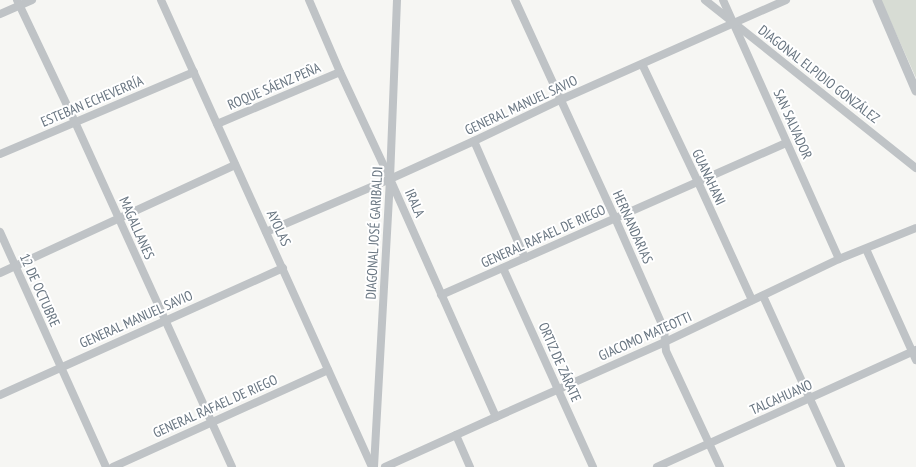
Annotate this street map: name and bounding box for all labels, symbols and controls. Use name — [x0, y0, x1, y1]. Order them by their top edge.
street label: DIAGONAL ELPIDIO GONZÁLEZ — [755, 21, 883, 127]
street label: ROQUE SÁENZ PEÑA — [225, 58, 324, 114]
street label: ESTEBAN ECHEVERRÍA — [38, 71, 146, 131]
street label: GENERAL MANUEL SAVIO — [462, 71, 580, 139]
street label: SAN SALVADOR — [770, 86, 817, 162]
street label: GUANAHANI — [688, 146, 730, 208]
street label: DIAGONAL JOSÉ GARIBALDI — [362, 166, 386, 300]
street label: IRALA — [401, 186, 429, 220]
street label: HERNANDARIAS — [609, 188, 657, 266]
street label: MAGALLANES — [115, 194, 159, 262]
street label: GENERAL RAFAEL DE RIEGO — [478, 200, 608, 272]
street label: AYOLAS — [263, 207, 295, 249]
street label: 12 DE OCTUBRE — [16, 250, 64, 330]
street label: GENERAL MANUEL SAVIO — [77, 286, 196, 352]
street label: GIACOMO MATEOTTI — [596, 307, 694, 365]
street label: ORTIZ DE ZÁRATE — [534, 319, 586, 405]
street label: GENERAL RAFAEL DE RIEGO — [150, 370, 280, 442]
street label: TALCAHUANO — [747, 375, 815, 419]

